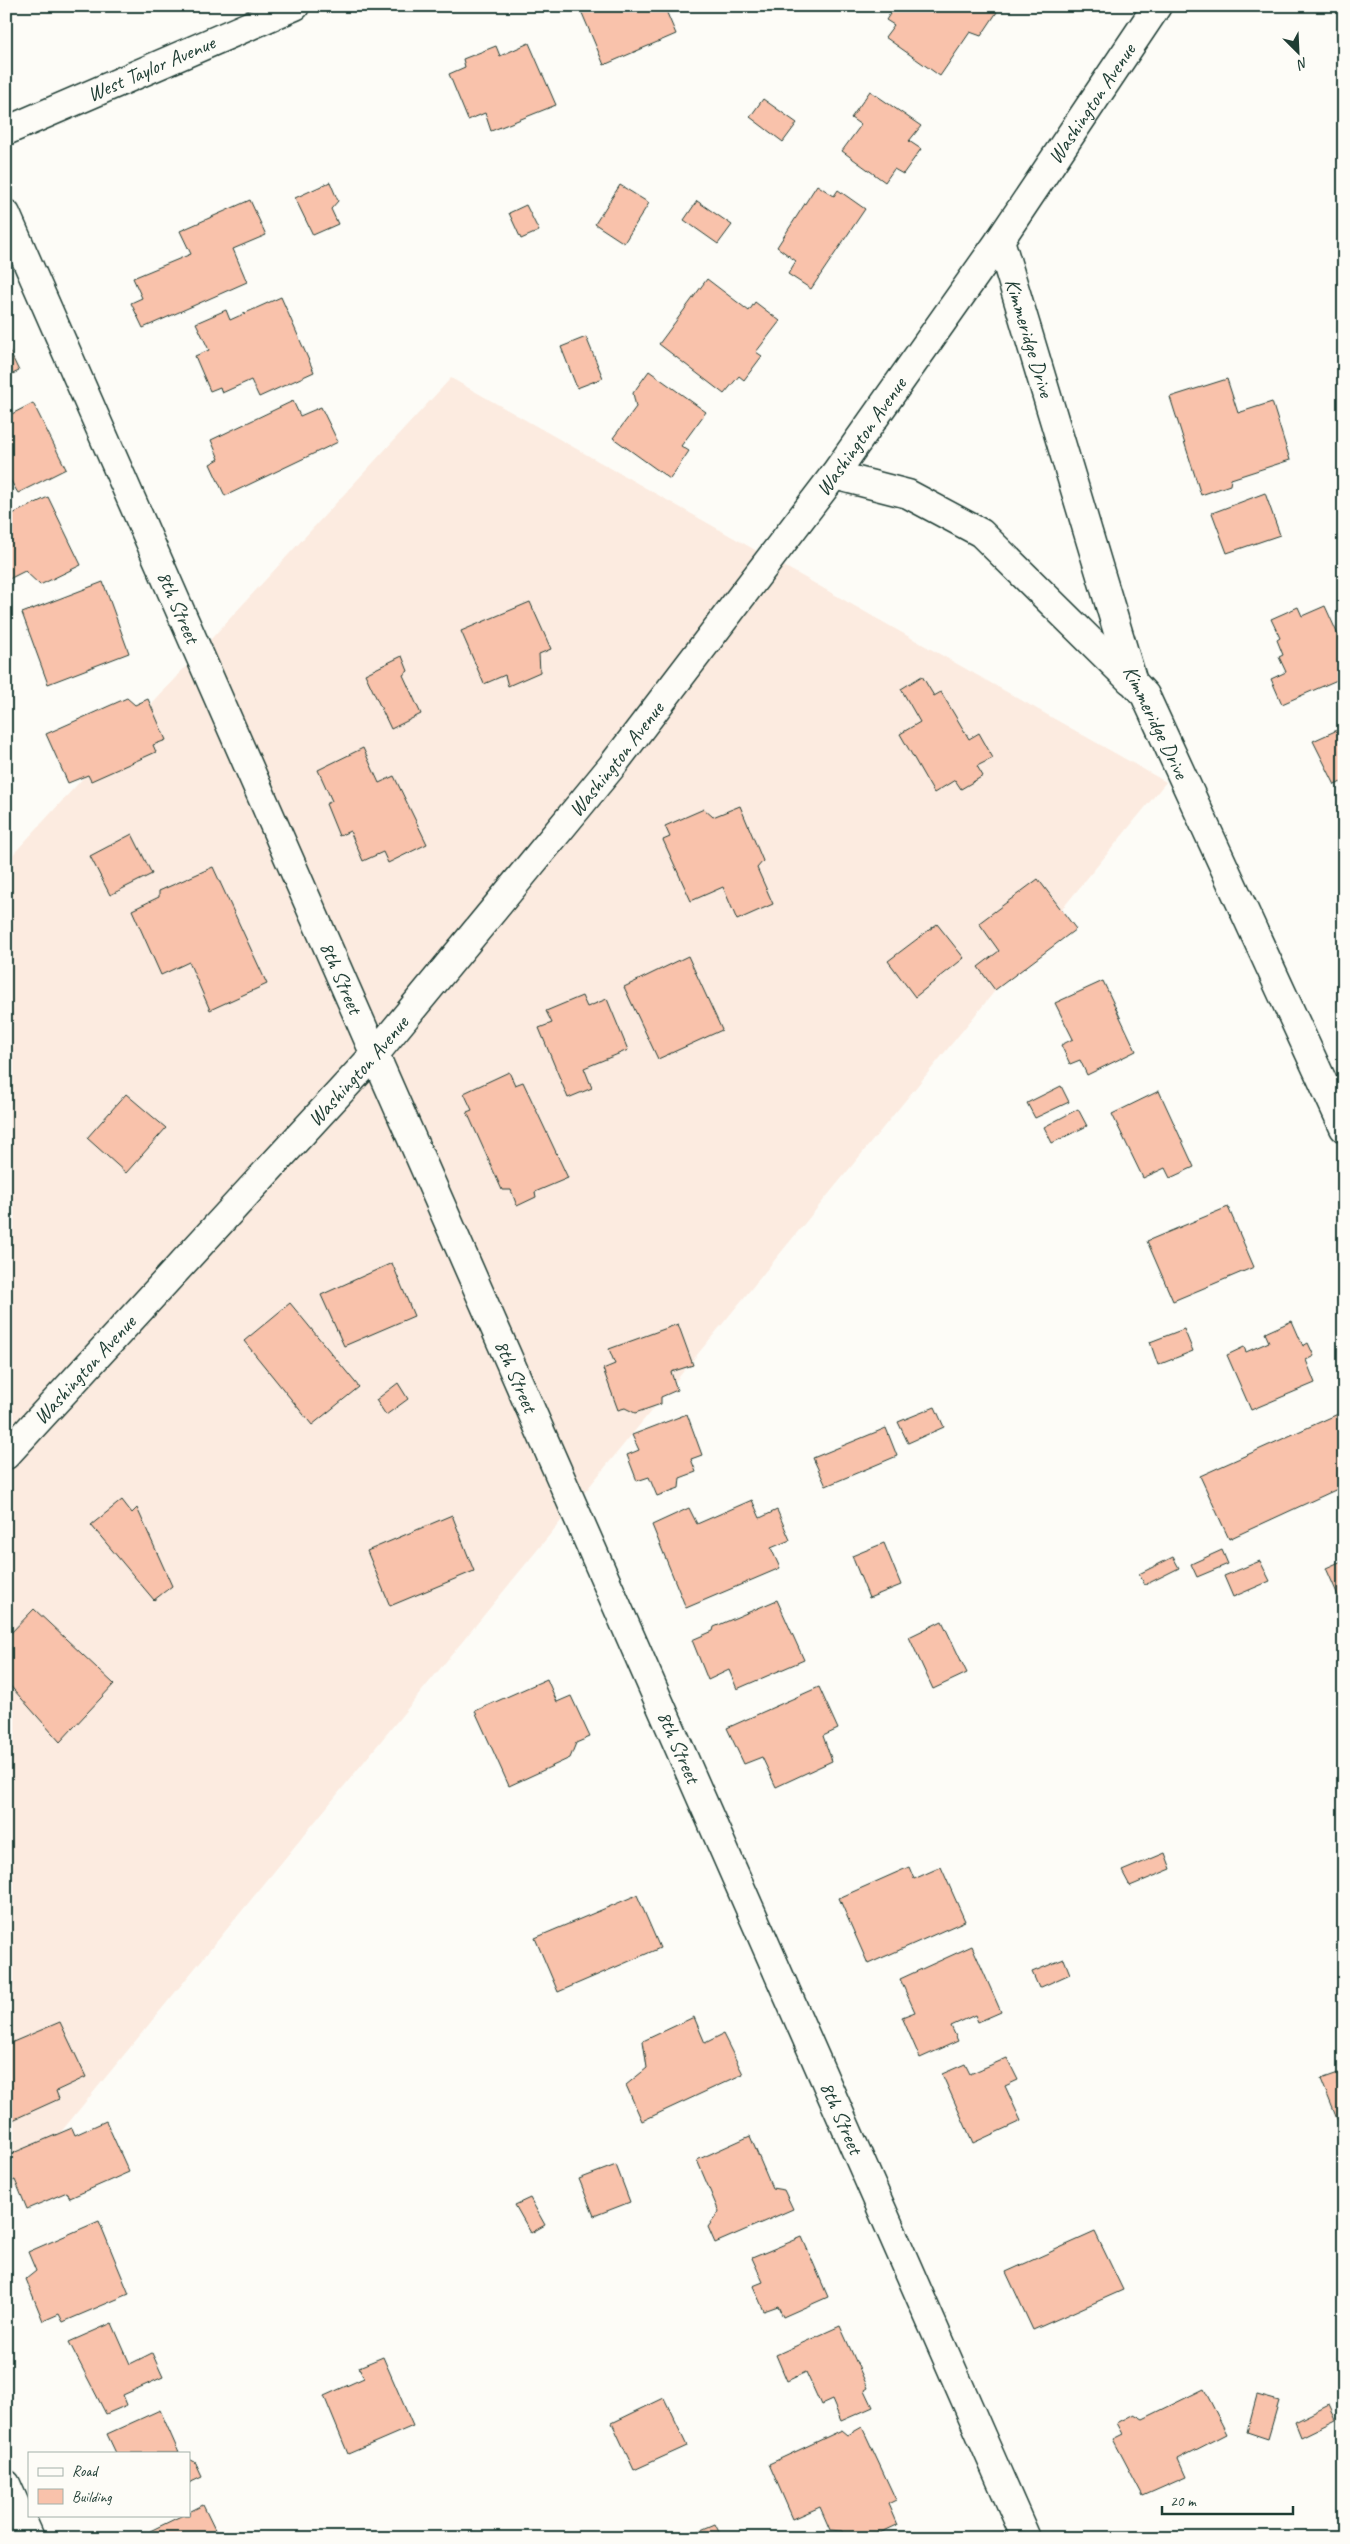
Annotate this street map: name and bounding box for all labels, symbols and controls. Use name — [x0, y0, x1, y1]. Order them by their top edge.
north arrow — [1272, 28, 1322, 78]
street label: West Taylor Avenue — [83, 29, 220, 107]
street label: Washington Avenue — [1042, 38, 1142, 169]
text: N — [1294, 54, 1311, 74]
street label: Kimmeridge Drive — [999, 275, 1060, 401]
street label: Washington Avenue — [810, 371, 913, 501]
street label: 8th Street — [151, 567, 206, 649]
street label: Kimmeridge Drive — [1117, 661, 1195, 784]
street label: Washington Avenue — [563, 695, 670, 822]
street label: 8th Street — [314, 937, 369, 1020]
street label: Washington Avenue — [302, 1010, 415, 1132]
street label: Washington Avenue — [28, 1309, 142, 1430]
street label: 8th Street — [489, 1336, 544, 1418]
street label: 8th Street — [652, 1707, 707, 1789]
street label: 8th Street — [814, 2078, 870, 2160]
legend — [28, 2452, 190, 2516]
text: Road — [72, 2462, 99, 2481]
scale bar — [1162, 2484, 1294, 2516]
text: Building — [72, 2488, 112, 2507]
text: 20 m — [1170, 2492, 1197, 2511]

